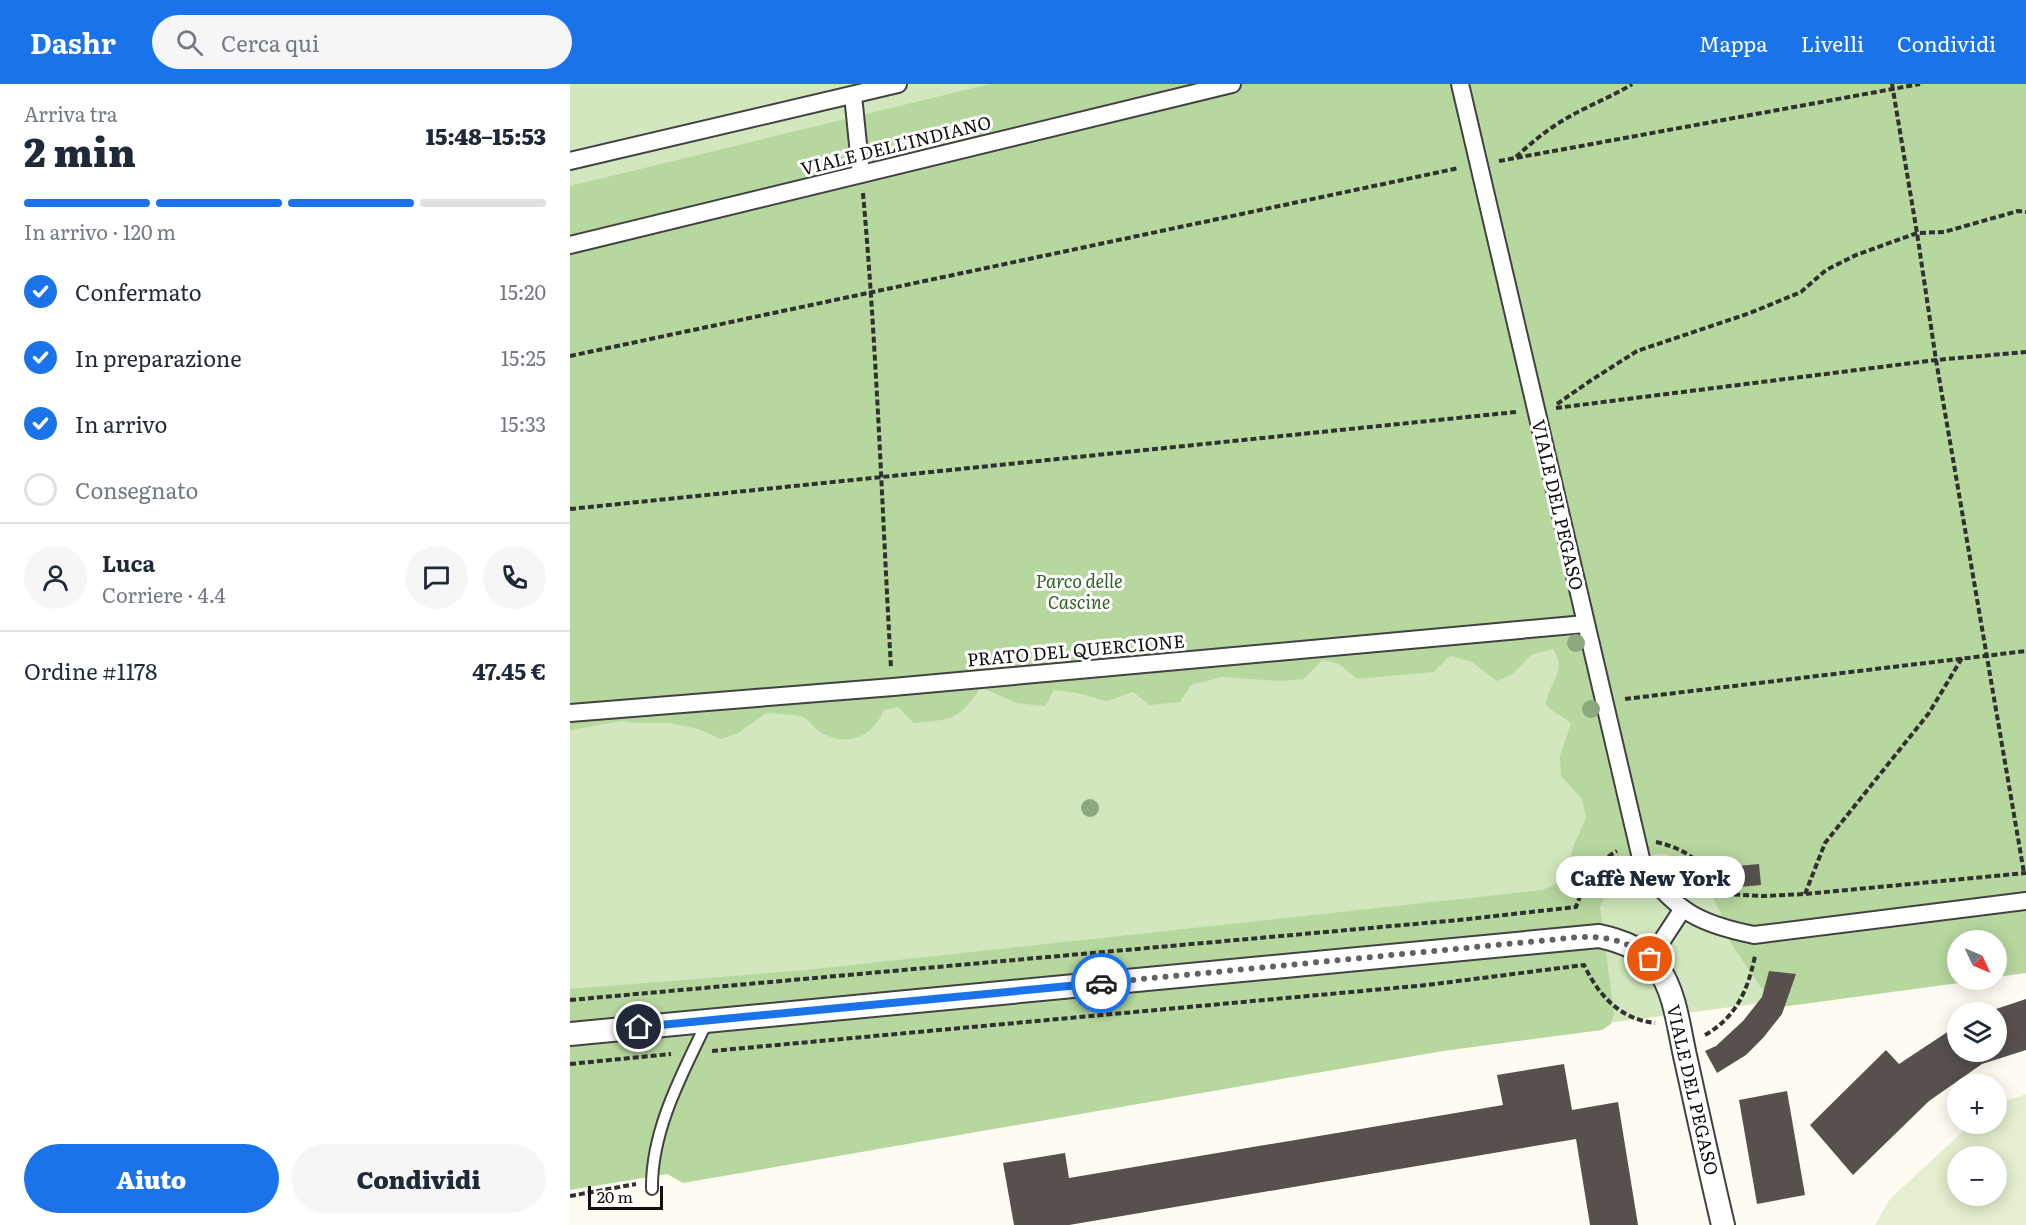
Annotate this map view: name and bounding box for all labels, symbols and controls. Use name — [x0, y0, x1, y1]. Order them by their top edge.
search box — [152, 15, 572, 69]
text: Dashr — [30, 21, 116, 63]
icon: search — [173, 26, 206, 59]
text: Cerca qui — [221, 26, 319, 59]
text: Mappa — [1699, 27, 1768, 58]
text: Livelli — [1801, 27, 1864, 58]
text: Condividi — [1897, 27, 1996, 58]
text: Arriva tra — [24, 98, 118, 128]
street label: VIALE DELL'INDIANO — [798, 108, 994, 181]
text: 15:48–15:53 — [426, 119, 546, 152]
text: 2 min — [24, 121, 136, 179]
text: In arrivo · 120 m — [24, 216, 176, 246]
icon: check — [24, 275, 57, 308]
text: Confermato — [75, 275, 202, 308]
text: 15:20 — [500, 276, 546, 306]
icon: check — [24, 341, 57, 374]
text: In preparazione — [75, 341, 242, 374]
text: 15:25 — [501, 342, 546, 372]
icon: check — [24, 407, 57, 440]
text: In arrivo — [75, 407, 167, 440]
text: 15:33 — [500, 408, 546, 438]
street label: VIALE DEL PEGASO — [1526, 417, 1591, 593]
text: Consegnato — [75, 473, 198, 506]
button: person — [24, 546, 87, 609]
text: Luca — [102, 546, 155, 579]
button: chat — [405, 546, 468, 609]
button: phone — [483, 546, 546, 609]
park label: Parco delle Cascine — [1036, 567, 1122, 615]
text: Corriere · 4.4 — [102, 579, 225, 609]
street label: PRATO DEL QUERCIONE — [966, 627, 1186, 672]
text: Ordine #1178 — [24, 654, 157, 687]
text: 47.45 € — [472, 654, 546, 687]
callout: Caffè New York — [1556, 857, 1744, 899]
text: Caffè New York — [1570, 862, 1731, 892]
north arrow — [1947, 930, 2007, 990]
map controls — [1947, 930, 2007, 1206]
pin — [1624, 933, 1675, 984]
icon: bag — [1633, 942, 1666, 975]
courier — [1071, 953, 1131, 1013]
icon: car — [1085, 967, 1118, 1000]
pin — [613, 1001, 664, 1052]
street label: VIALE DEL PEGASO — [1661, 1002, 1726, 1178]
button: layers — [1947, 1002, 2007, 1062]
icon: home — [622, 1010, 655, 1043]
button: + — [1947, 1074, 2007, 1134]
button: Aiuto — [24, 1144, 279, 1213]
button: Condividi — [291, 1144, 546, 1213]
button: − — [1947, 1146, 2007, 1206]
scale bar — [588, 1183, 663, 1210]
text: 20 m — [597, 1184, 633, 1208]

